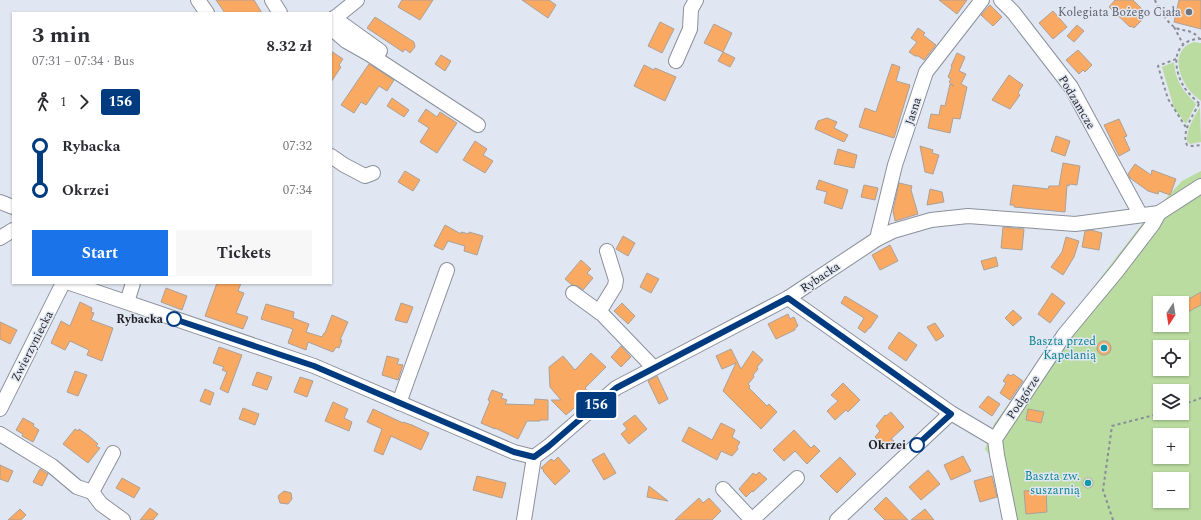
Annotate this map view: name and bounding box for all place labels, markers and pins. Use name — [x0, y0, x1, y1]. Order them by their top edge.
place label: Kolegiata Bożego Ciała — [1058, 3, 1181, 22]
marker: Kolegiata Bożego Ciała — [1184, 7, 1194, 17]
place label: Rybacka — [116, 310, 164, 329]
marker: Rybacka — [166, 311, 182, 327]
place label: Baszta przed Kapelanią — [1029, 332, 1096, 365]
marker: Baszta przed Kapelanią — [1099, 343, 1109, 353]
place label: Okrzei — [868, 436, 906, 455]
marker: Okrzei — [909, 437, 925, 453]
place label: Baszta zw. suszarnią — [1025, 467, 1080, 500]
marker: Baszta zw. suszarnią — [1083, 478, 1093, 488]

